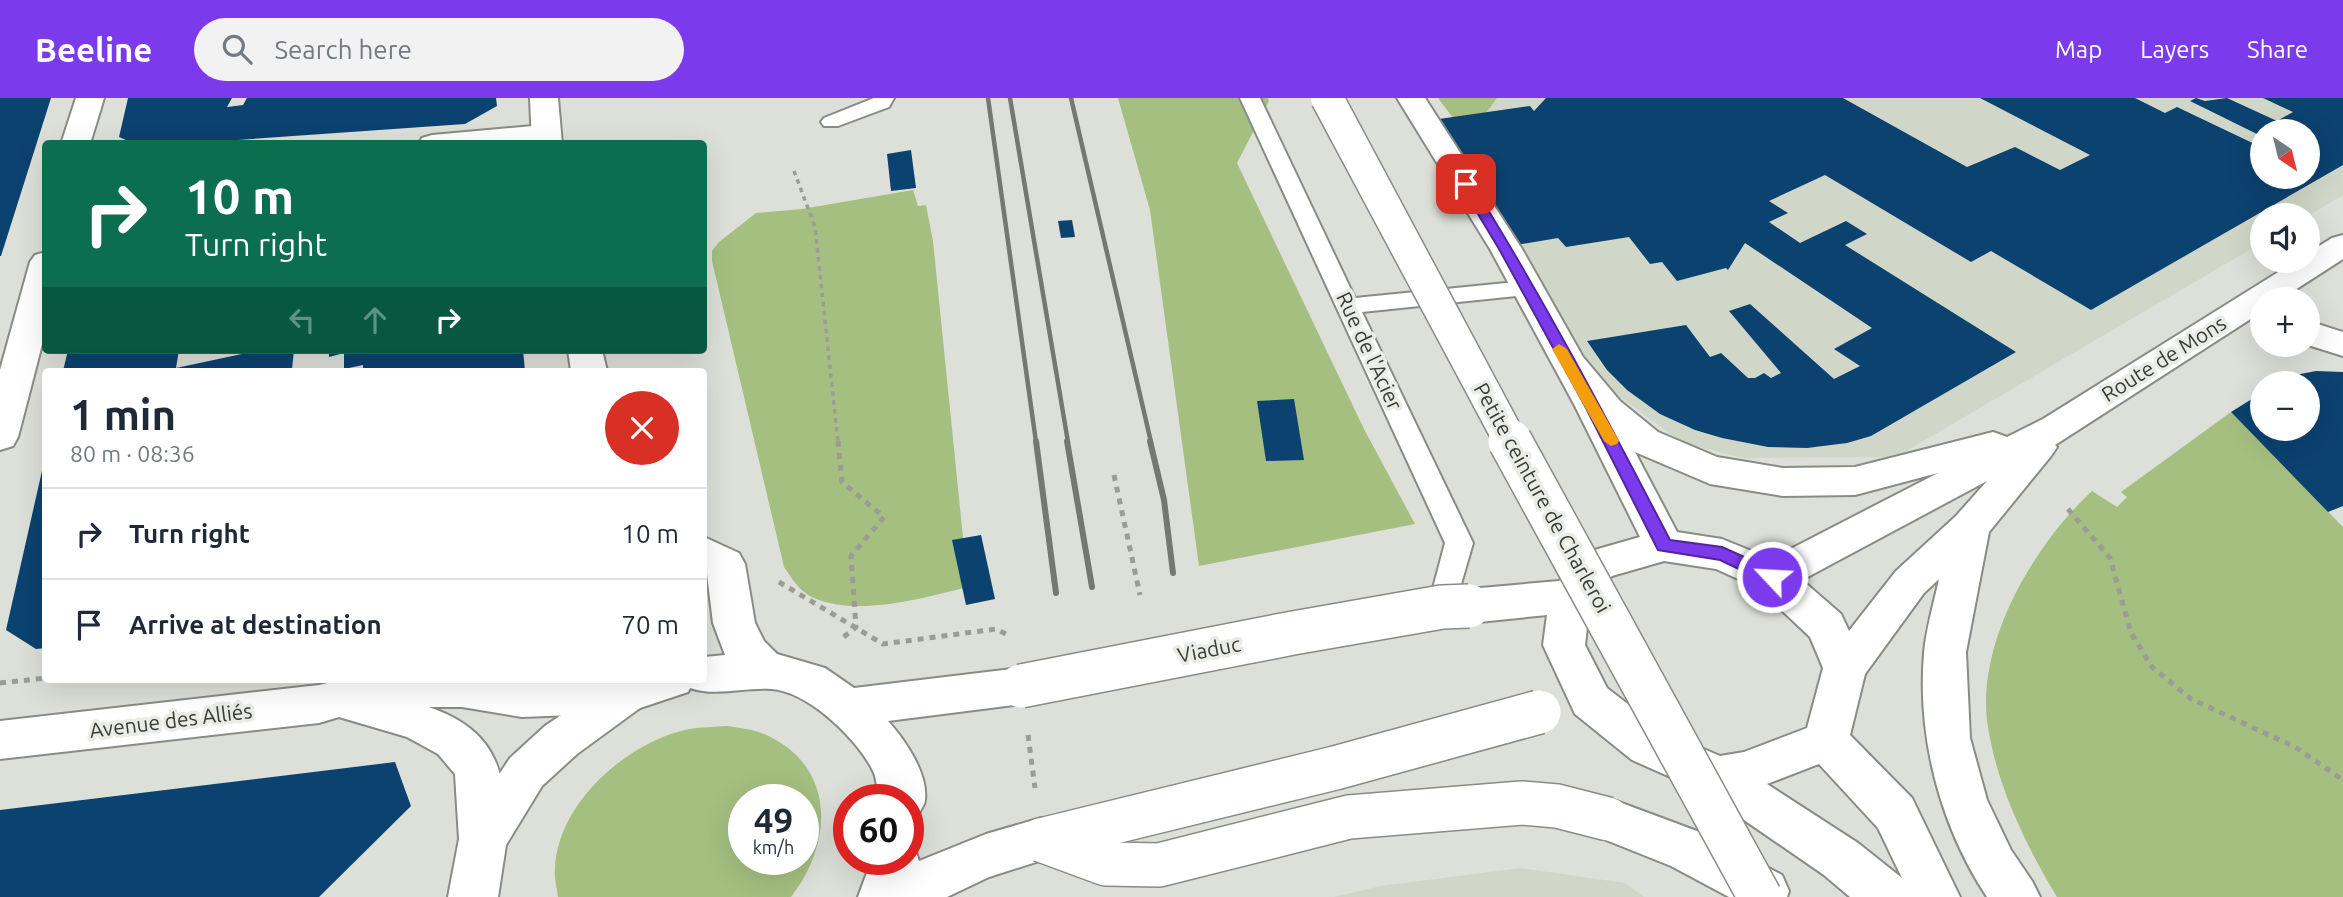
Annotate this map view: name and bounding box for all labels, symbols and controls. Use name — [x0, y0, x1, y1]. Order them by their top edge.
search box — [194, 18, 684, 81]
icon: search — [218, 30, 256, 68]
text: Beeline — [35, 31, 152, 68]
text: Search here — [274, 35, 412, 64]
text: Map — [2055, 36, 2102, 63]
text: Layers — [2140, 36, 2209, 63]
text: Share — [2247, 36, 2308, 63]
north arrow — [2250, 119, 2320, 189]
map controls — [2250, 119, 2320, 441]
pin — [1436, 154, 1496, 214]
icon: arrive — [1447, 165, 1485, 203]
icon: right — [70, 168, 161, 259]
text: 10 m — [185, 168, 294, 223]
button: sound — [2250, 203, 2320, 273]
text: Turn right — [185, 226, 327, 262]
button: + — [2250, 287, 2320, 357]
street label: Rue de l'Acier — [1332, 288, 1408, 413]
icon: left — [283, 301, 321, 339]
icon: ahead — [356, 301, 394, 339]
icon: right — [429, 301, 467, 339]
street label: Route de Mons — [2097, 310, 2230, 406]
button: − — [2250, 371, 2320, 441]
street label: Petite ceinture de Charleroi — [1469, 378, 1616, 617]
text: 1 min — [70, 391, 176, 438]
button: close — [605, 391, 679, 465]
text: 80 m · 08:36 — [70, 441, 195, 466]
icon: right — [70, 515, 108, 553]
text: Turn right — [129, 519, 250, 548]
text: 10 m — [621, 519, 679, 548]
position arrow — [1735, 540, 1809, 614]
icon: arrive — [70, 606, 108, 644]
text: Arrive at destination — [129, 610, 382, 639]
text: 70 m — [621, 610, 679, 639]
street label: Viaduc — [1175, 631, 1243, 667]
street label: Avenue des Alliés — [88, 698, 254, 742]
speed limit sign: 60 — [833, 784, 924, 875]
text: 49 — [754, 800, 793, 840]
text: km/h — [753, 837, 794, 857]

